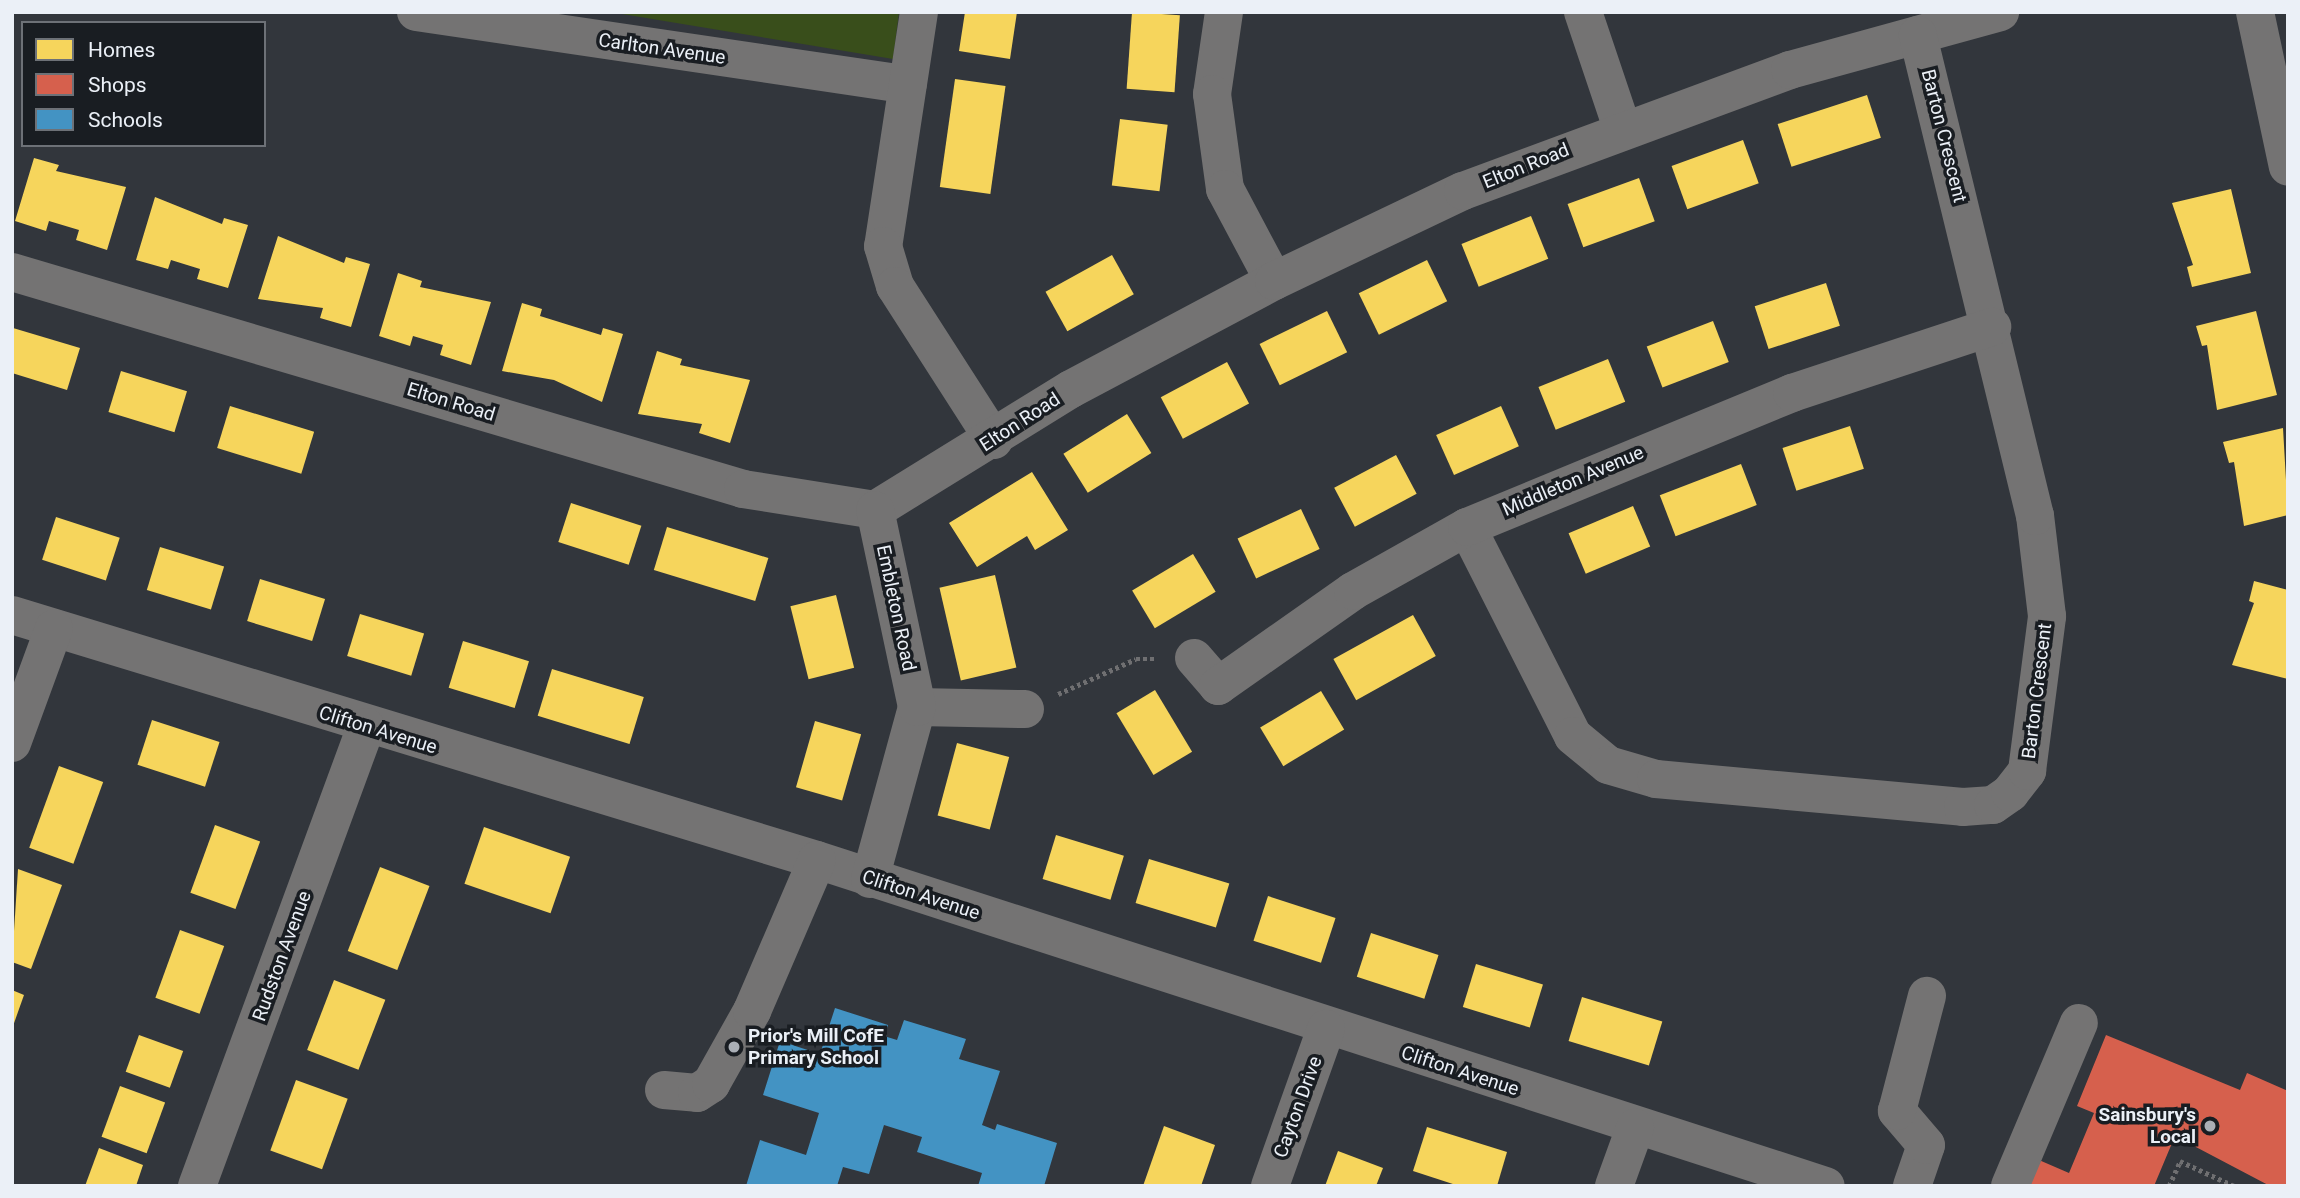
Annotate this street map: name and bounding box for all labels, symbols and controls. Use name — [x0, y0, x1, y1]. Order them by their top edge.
legend — [21, 21, 266, 147]
street label: Carlton Avenue — [597, 29, 727, 69]
text: Homes — [88, 38, 155, 62]
street label: Barton Crescent — [1916, 67, 1972, 205]
text: Shops — [88, 73, 147, 97]
text: Schools — [88, 108, 163, 132]
street label: Elton Road — [1480, 138, 1572, 194]
street label: Elton Road — [404, 378, 498, 426]
street label: Elton Road — [976, 388, 1064, 456]
street label: Middleton Avenue — [1499, 441, 1647, 521]
street label: Embleton Road — [871, 543, 921, 673]
street label: Barton Crescent — [2017, 622, 2057, 760]
street label: Clifton Avenue — [316, 701, 440, 759]
street label: Clifton Avenue — [859, 865, 983, 925]
street label: Rudston Avenue — [248, 888, 316, 1024]
place label: Prior's Mill CofE Primary School — [748, 1025, 884, 1069]
marker: Prior's Mill CofE Primary School — [726, 1039, 742, 1055]
street label: Clifton Avenue — [1398, 1041, 1522, 1101]
street label: Cayton Drive — [1269, 1053, 1327, 1161]
place label: Sainsbury's Local — [2099, 1104, 2196, 1148]
marker: Sainsbury's Local — [2202, 1118, 2218, 1134]

